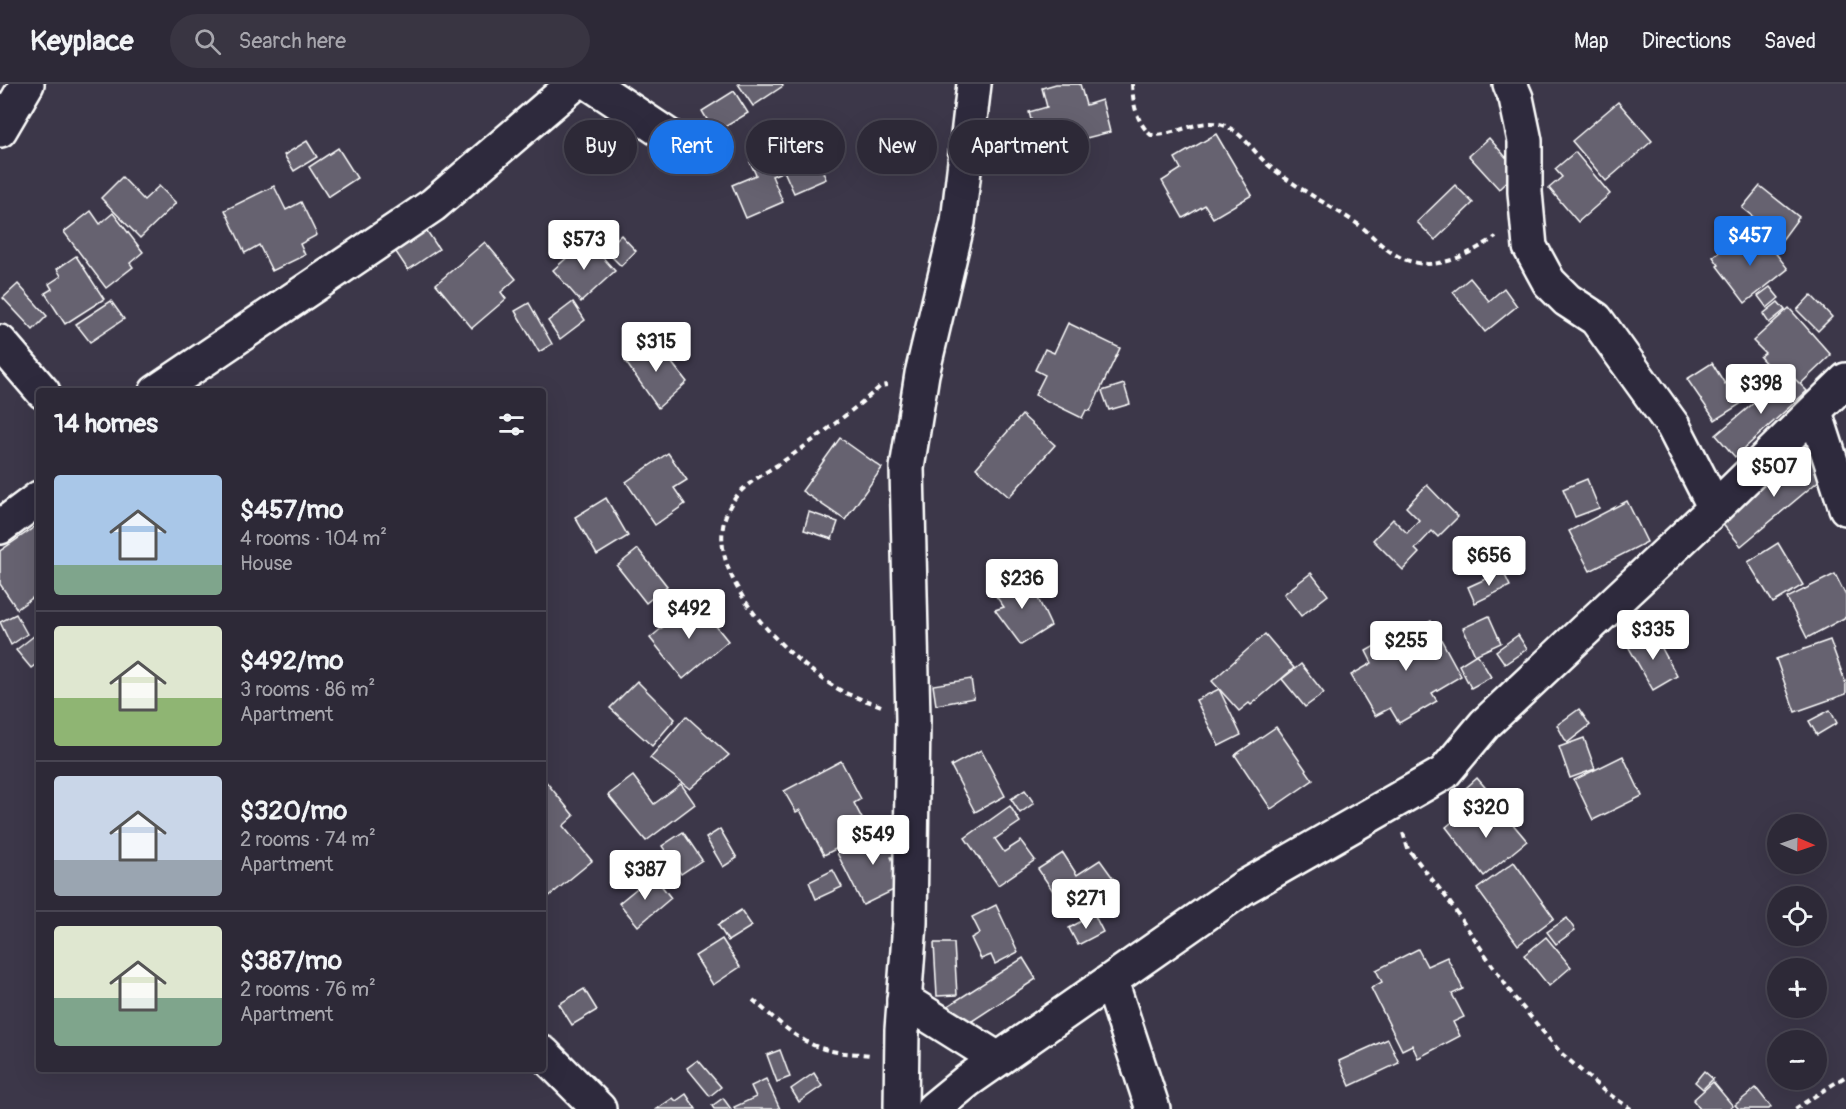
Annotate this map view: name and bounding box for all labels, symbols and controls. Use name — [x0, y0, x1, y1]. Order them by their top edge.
search box — [170, 14, 590, 68]
text: Keyplace — [30, 24, 134, 59]
icon: search — [191, 25, 224, 58]
text: Search here — [239, 27, 346, 55]
text: Map — [1574, 28, 1609, 55]
text: Directions — [1642, 28, 1731, 55]
text: Saved — [1764, 28, 1816, 55]
chip: Buy — [564, 120, 637, 174]
chip: Rent — [649, 120, 734, 174]
chip: Filters — [746, 120, 845, 174]
chip: New — [857, 120, 937, 174]
chip: Apartment — [949, 120, 1089, 174]
pin: $457 — [1714, 216, 1786, 267]
pin: $573 — [548, 220, 620, 271]
text: $457 — [1728, 223, 1772, 248]
text: $573 — [562, 227, 606, 252]
pin: $315 — [620, 322, 692, 373]
text: $315 — [636, 329, 676, 354]
pin: $398 — [1725, 364, 1797, 415]
text: $398 — [1740, 371, 1782, 396]
text: 14 homes — [54, 408, 158, 440]
icon: filters — [495, 408, 528, 441]
pin: $507 — [1738, 447, 1810, 498]
text: $507 — [1751, 454, 1797, 479]
text: $457/mo — [240, 494, 343, 526]
icon: home — [102, 499, 174, 571]
text: 4 rooms · 104 m² — [240, 526, 387, 551]
pin: $656 — [1453, 536, 1525, 587]
text: $656 — [1467, 543, 1511, 568]
text: House — [240, 551, 292, 576]
pin: $236 — [986, 559, 1058, 610]
text: $236 — [1000, 566, 1044, 591]
pin: $492 — [653, 589, 725, 640]
text: $492 — [667, 596, 711, 621]
pin: $335 — [1617, 610, 1689, 661]
text: $335 — [1631, 617, 1675, 642]
pin: $255 — [1370, 621, 1442, 672]
text: $255 — [1384, 628, 1428, 653]
text: $492/mo — [240, 645, 343, 677]
icon: home — [102, 650, 174, 722]
text: 3 rooms · 86 m² — [240, 677, 375, 702]
text: Apartment — [240, 702, 333, 727]
pin: $320 — [1450, 788, 1522, 839]
text: $320/mo — [240, 795, 347, 827]
text: $320 — [1463, 795, 1509, 820]
icon: home — [102, 800, 174, 872]
north arrow — [1767, 814, 1827, 874]
map controls — [1767, 814, 1827, 1090]
pin: $549 — [837, 815, 909, 866]
text: $549 — [851, 822, 895, 847]
text: 2 rooms · 74 m² — [240, 827, 376, 852]
pin: $387 — [609, 850, 681, 901]
text: Apartment — [240, 852, 333, 877]
text: $387 — [624, 857, 666, 882]
pin: $271 — [1050, 879, 1122, 930]
text: $271 — [1066, 886, 1106, 911]
button: locate — [1767, 886, 1827, 946]
text: $387/mo — [240, 945, 342, 977]
icon: home — [102, 950, 174, 1022]
button: + — [1767, 958, 1827, 1018]
text: 2 rooms · 76 m² — [240, 977, 376, 1002]
text: Apartment — [240, 1002, 333, 1027]
button: − — [1767, 1030, 1827, 1090]

